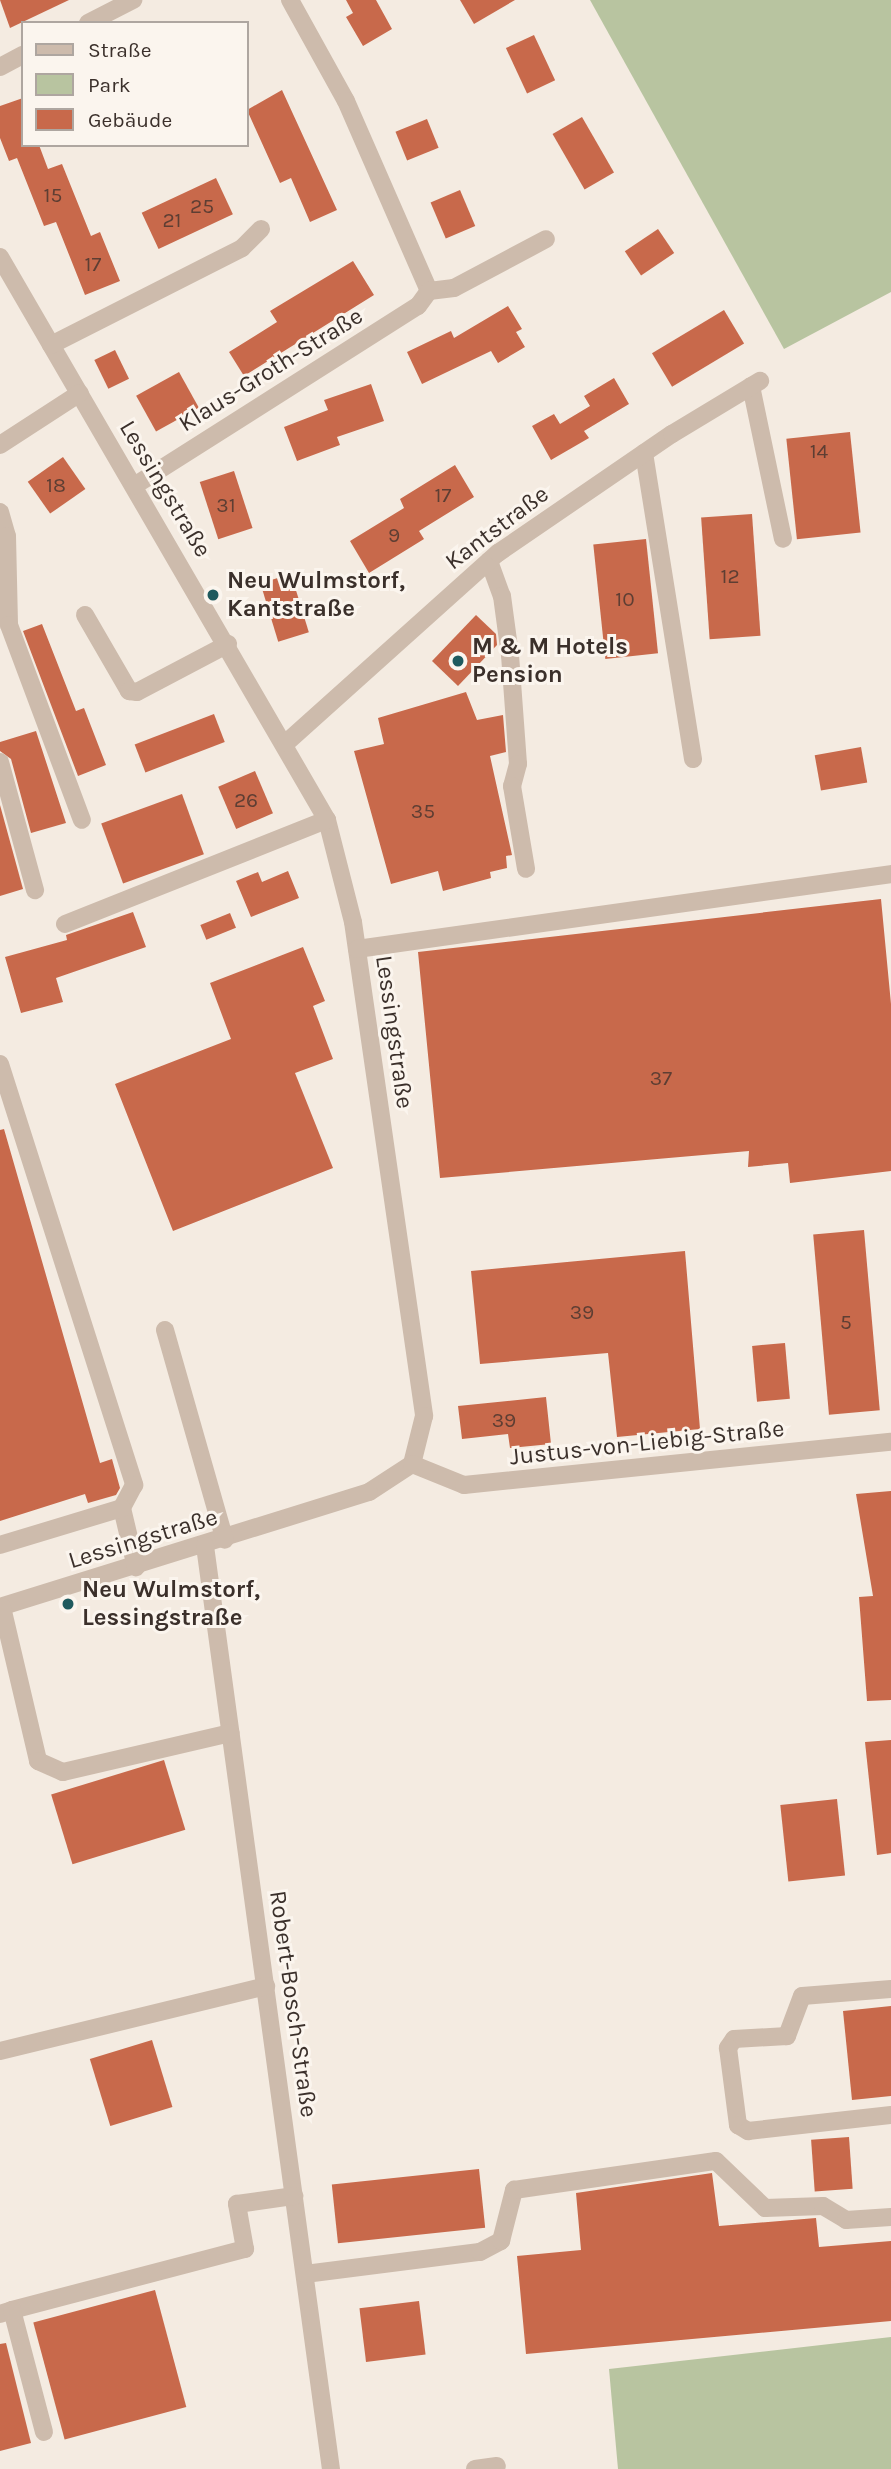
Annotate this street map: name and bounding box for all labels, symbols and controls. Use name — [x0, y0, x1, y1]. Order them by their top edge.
legend — [21, 21, 248, 147]
text: Straße — [88, 38, 151, 62]
text: Park — [88, 73, 131, 97]
text: Gebäude — [88, 108, 172, 132]
house number: 15 — [44, 182, 62, 208]
house number: 25 — [190, 193, 214, 219]
house number: 21 — [162, 207, 182, 233]
house number: 17 — [85, 251, 101, 277]
street label: Klaus-Groth-Straße — [174, 302, 368, 438]
street label: Lessingstraße — [113, 415, 217, 563]
house number: 14 — [810, 438, 828, 464]
house number: 18 — [46, 472, 66, 498]
street label: Kantstraße — [440, 480, 554, 576]
house number: 17 — [435, 482, 451, 508]
house number: 31 — [216, 492, 236, 518]
house number: 9 — [388, 522, 400, 548]
house number: 12 — [720, 563, 740, 589]
place label: Neu Wulmstorf, Kantstraße — [227, 567, 405, 623]
house number: 10 — [615, 586, 635, 612]
marker: Neu Wulmstorf, Kantstraße — [205, 587, 221, 603]
place label: M & M Hotels Pension — [472, 633, 628, 689]
marker: M & M Hotels Pension — [450, 653, 466, 669]
house number: 26 — [234, 787, 258, 813]
house number: 35 — [411, 798, 435, 824]
street label: Lessingstraße — [369, 953, 419, 1111]
house number: 37 — [650, 1065, 672, 1091]
house number: 39 — [570, 1299, 594, 1325]
house number: 5 — [840, 1309, 852, 1335]
house number: 39 — [492, 1407, 516, 1433]
street label: Justus-von-Liebig-Straße — [508, 1414, 786, 1472]
street label: Lessingstraße — [65, 1503, 221, 1575]
place label: Neu Wulmstorf, Lessingstraße — [82, 1576, 260, 1632]
marker: Neu Wulmstorf, Lessingstraße — [60, 1596, 76, 1612]
street label: Robert-Bosch-Straße — [263, 1889, 323, 2119]

